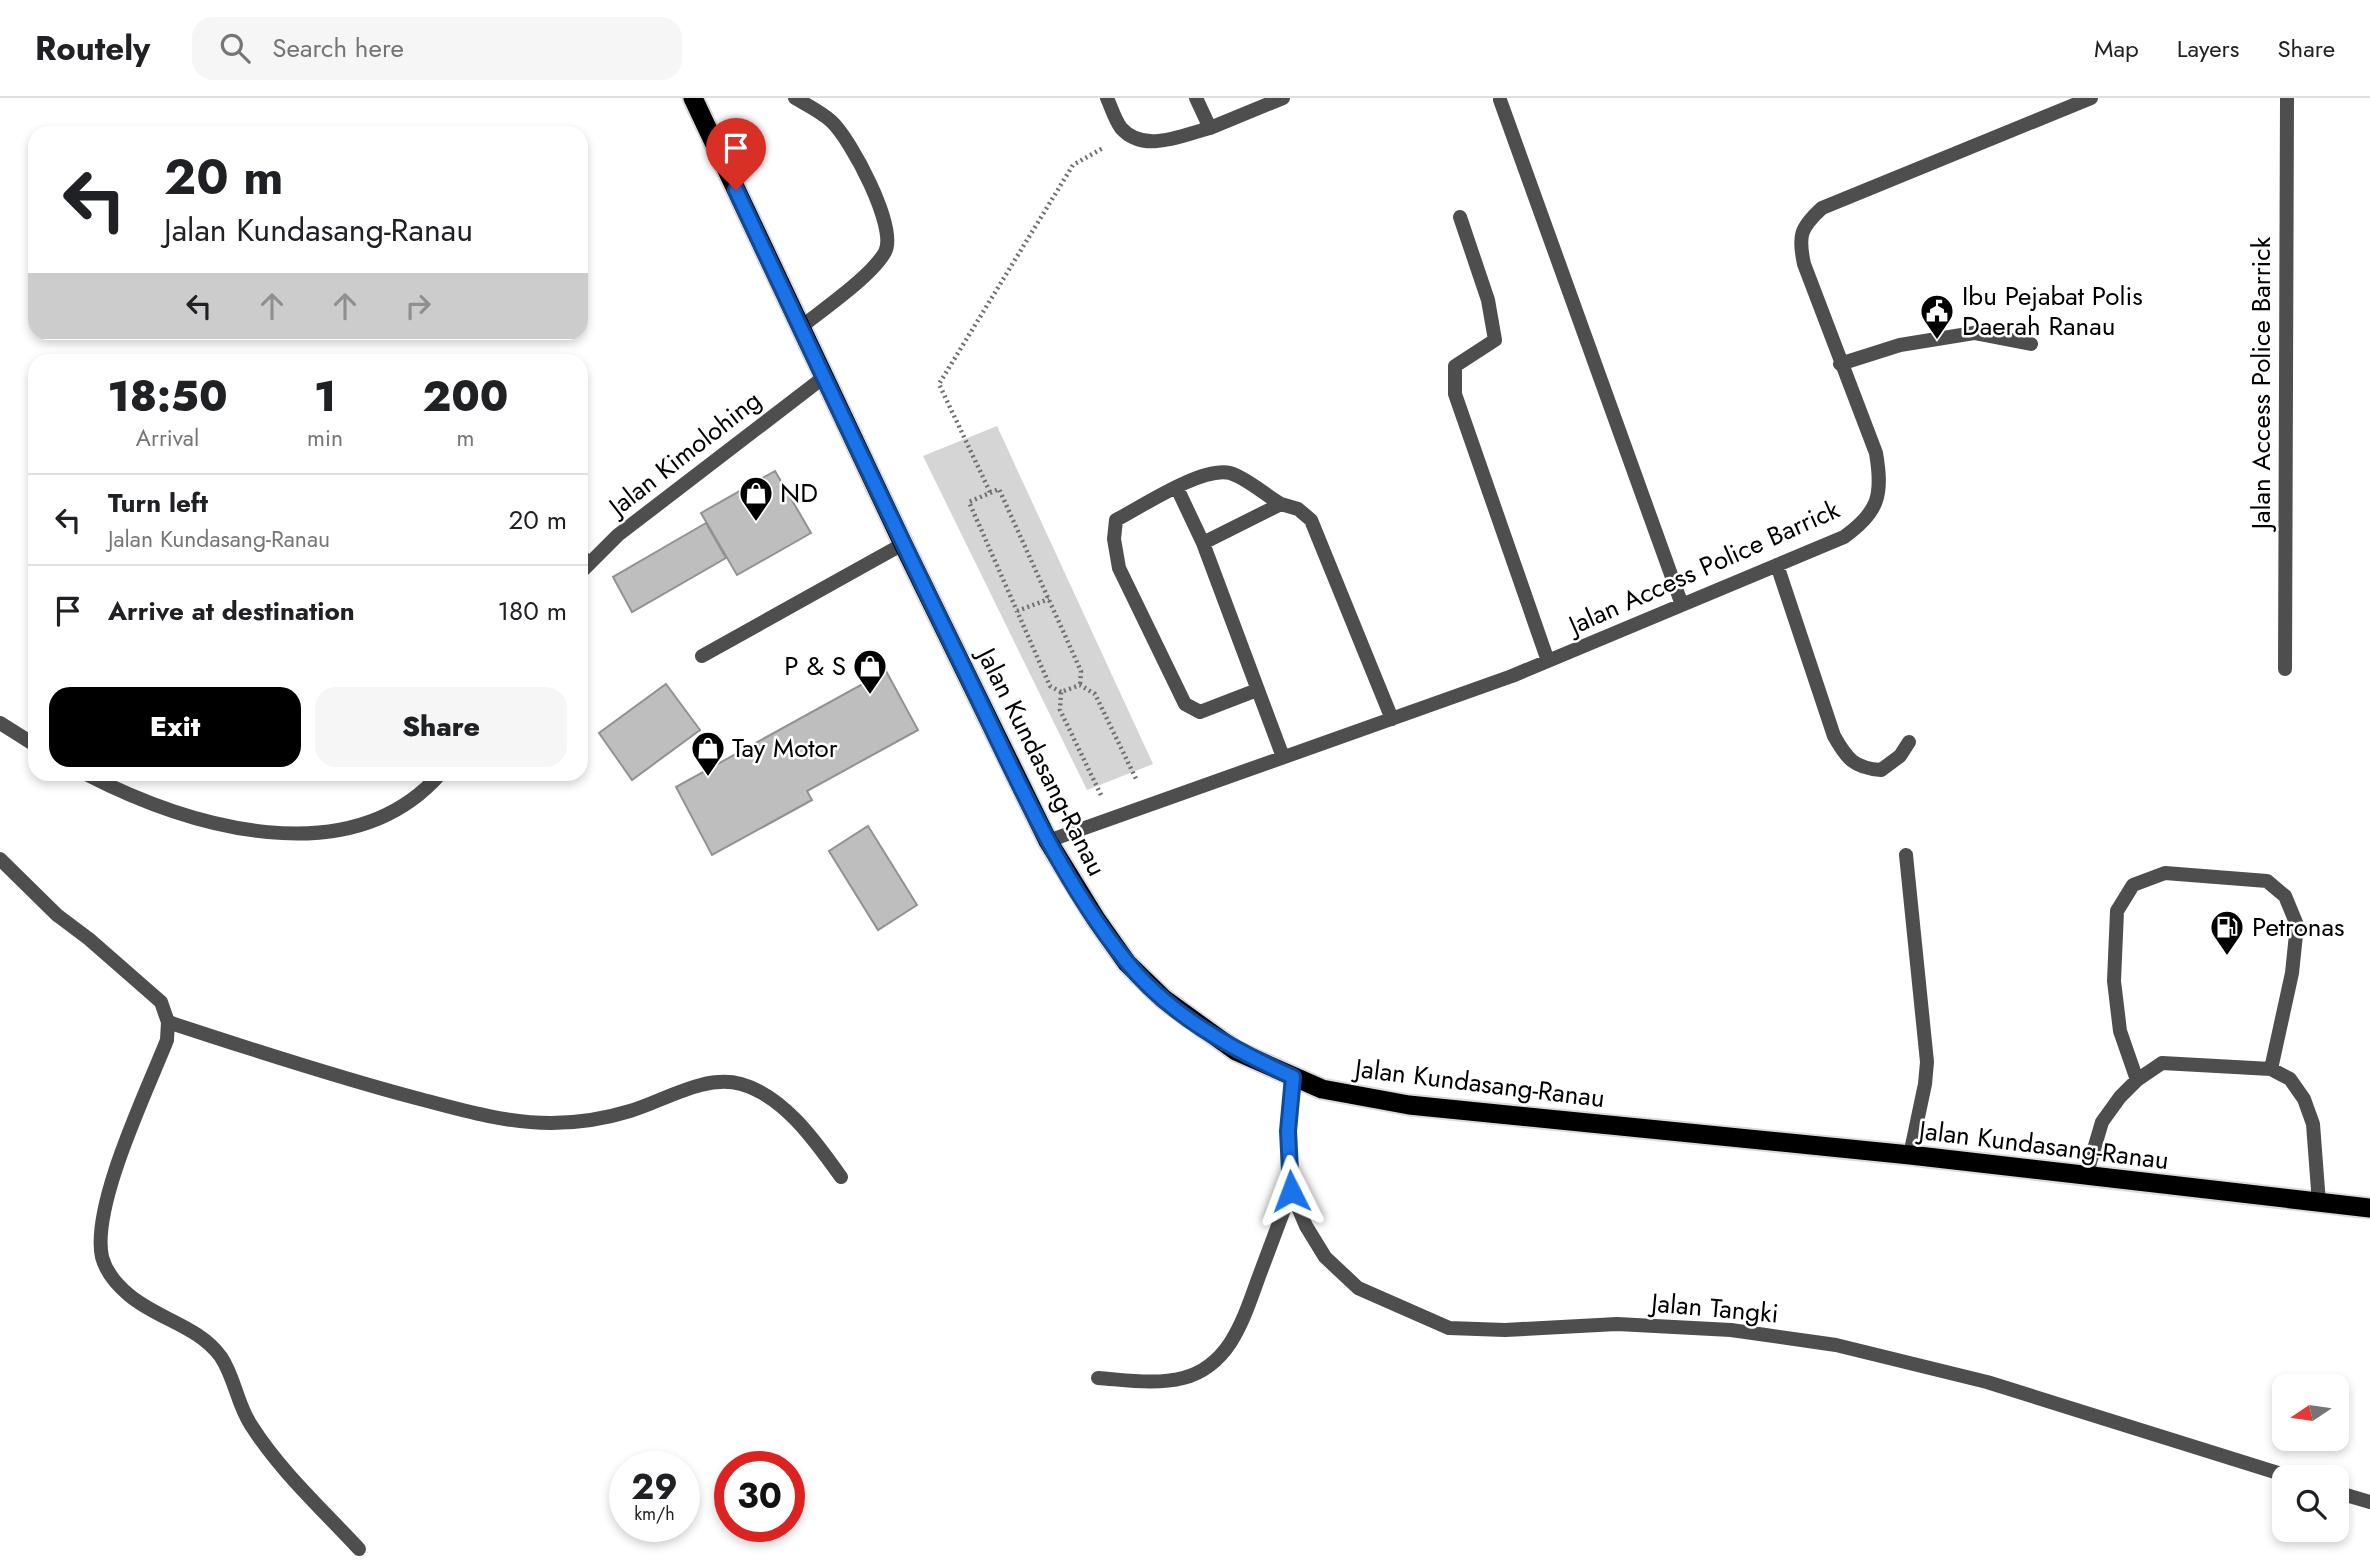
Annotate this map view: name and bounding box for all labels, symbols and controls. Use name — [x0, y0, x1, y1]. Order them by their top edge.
search box — [192, 17, 682, 80]
text: Routely — [35, 25, 150, 72]
icon: search — [216, 29, 254, 67]
text: Search here — [272, 29, 404, 67]
text: Map — [2094, 31, 2139, 66]
text: Layers — [2177, 31, 2239, 66]
text: Share — [2277, 31, 2335, 66]
pin — [706, 118, 766, 190]
icon: arrive — [717, 129, 755, 167]
text: 20 m — [164, 142, 283, 212]
icon: left — [49, 154, 140, 245]
text: Jalan Kundasang-Ranau — [164, 207, 473, 253]
street label: Jalan Access Police Barrick — [2242, 236, 2280, 532]
place label: Ibu Pejabat Polis Daerah Ranau — [1962, 277, 2143, 345]
icon: left — [180, 287, 218, 325]
icon: ahead — [253, 287, 291, 325]
icon: ahead — [326, 287, 364, 325]
icon: right — [399, 287, 437, 325]
public building icon: Ibu Pejabat Polis Daerah Ranau — [1918, 292, 1956, 341]
text: 18:50 — [108, 366, 228, 427]
text: 1 — [314, 366, 336, 427]
text: 200 — [423, 366, 508, 427]
street label: Jalan Kimolohing — [599, 381, 769, 526]
text: Arrival — [136, 421, 199, 455]
text: min — [307, 421, 343, 455]
text: m — [457, 421, 475, 455]
shop icon: ND — [737, 474, 775, 523]
place label: ND — [780, 474, 818, 512]
text: Turn left — [108, 484, 208, 522]
street label: Jalan Access Police Barrick — [1560, 490, 1846, 645]
icon: left — [49, 501, 87, 539]
text: 20 m — [509, 501, 567, 539]
text: Jalan Kundasang-Ranau — [108, 522, 330, 556]
icon: arrive — [49, 592, 87, 630]
text: Arrive at destination — [108, 592, 355, 630]
text: 180 m — [497, 592, 567, 630]
street label: Jalan Kundasang-Ranau — [967, 639, 1116, 882]
place label: P & S — [784, 647, 846, 685]
shop icon: P & S — [851, 647, 889, 696]
button: Exit — [49, 687, 301, 767]
button: Share — [315, 687, 567, 767]
shop icon: Tay Motor — [689, 729, 727, 778]
place label: Tay Motor — [732, 729, 838, 767]
fuel station icon: Petronas — [2208, 908, 2246, 957]
place label: Petronas — [2252, 908, 2344, 946]
street label: Jalan Kundasang-Ranau — [1350, 1048, 1607, 1117]
street label: Jalan Kundasang-Ranau — [1914, 1110, 2171, 1179]
position arrow — [1254, 1154, 1328, 1228]
street label: Jalan Tangki — [1647, 1283, 1780, 1332]
north arrow — [2272, 1374, 2348, 1451]
map controls — [2272, 1374, 2349, 1542]
speed limit sign: 30 — [714, 1451, 805, 1542]
text: 29 — [631, 1462, 678, 1512]
button: search — [2272, 1465, 2349, 1542]
text: km/h — [634, 1501, 675, 1527]

